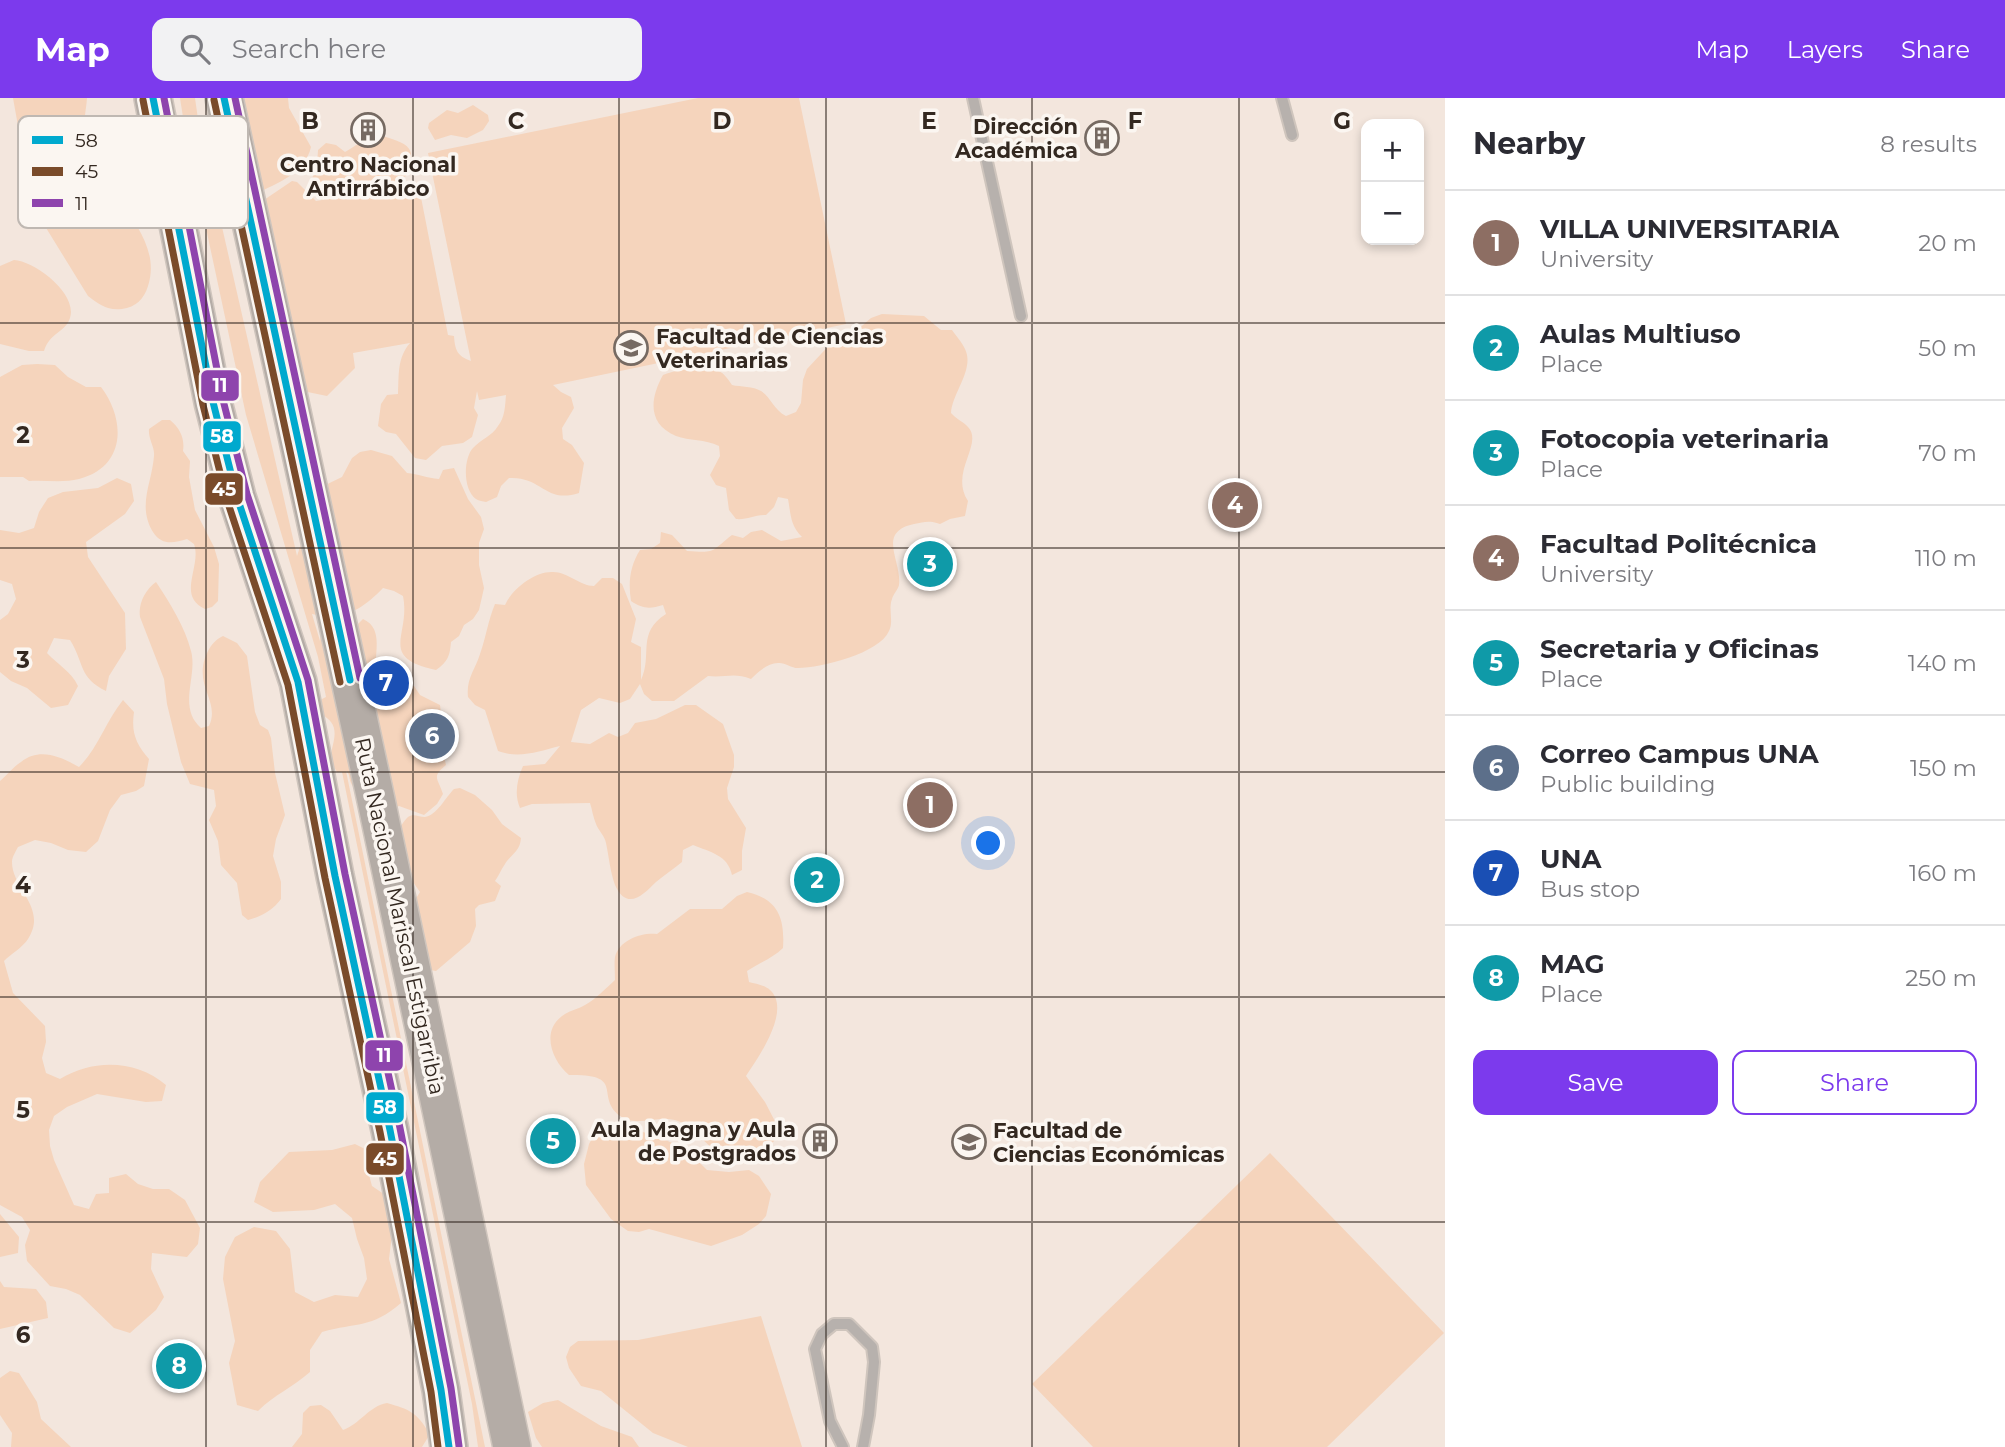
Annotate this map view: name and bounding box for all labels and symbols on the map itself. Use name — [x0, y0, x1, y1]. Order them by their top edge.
text: B — [301, 107, 319, 135]
text: C — [508, 107, 525, 135]
text: D — [713, 107, 732, 135]
text: E — [921, 107, 937, 135]
text: F — [1128, 107, 1143, 135]
text: G — [1333, 107, 1351, 135]
building icon: Centro Nacional Antirrábico — [349, 111, 387, 149]
place label: Dirección Académica — [954, 114, 1078, 163]
legend — [18, 116, 248, 228]
building icon: Dirección Académica — [1083, 119, 1121, 157]
text: 58 — [75, 129, 98, 152]
place label: Centro Nacional Antirrábico — [280, 152, 456, 201]
text: 45 — [75, 160, 99, 183]
text: 11 — [75, 192, 89, 215]
place label: Facultad de Ciencias Veterinarias — [655, 324, 883, 373]
school or university icon: Facultad de Ciencias Veterinarias — [612, 329, 650, 367]
line badge: 11 — [200, 369, 240, 402]
text: 11 — [213, 374, 227, 397]
line badge: 58 — [202, 420, 242, 453]
text: 2 — [16, 421, 30, 449]
text: 58 — [210, 425, 234, 448]
line badge: 45 — [204, 472, 244, 506]
text: 45 — [212, 478, 236, 501]
pin: 4 — [1212, 479, 1258, 531]
pin: 3 — [907, 538, 953, 590]
text: 3 — [15, 646, 30, 674]
pin: 7 — [363, 657, 409, 709]
pin: 6 — [409, 710, 455, 762]
street label: Ruta Nacional Mariscal Estigarribia — [350, 735, 450, 1097]
pin: 1 — [907, 779, 953, 831]
your location — [971, 826, 1005, 860]
pin: 2 — [794, 854, 840, 906]
text: 4 — [15, 871, 31, 899]
line badge: 11 — [364, 1039, 404, 1072]
text: 11 — [377, 1044, 391, 1067]
line badge: 58 — [365, 1091, 405, 1124]
text: 5 — [16, 1096, 30, 1124]
text: 58 — [373, 1096, 397, 1119]
pin: 5 — [530, 1115, 576, 1167]
place label: Aula Magna y Aula de Postgrados — [590, 1117, 796, 1166]
place label: Facultad de Ciencias Económicas — [993, 1118, 1224, 1167]
building icon: Aula Magna y Aula de Postgrados — [801, 1122, 839, 1160]
school or university icon: Facultad de Ciencias Económicas — [950, 1123, 988, 1161]
line badge: 45 — [365, 1142, 405, 1176]
text: 45 — [373, 1148, 397, 1171]
text: 6 — [16, 1321, 31, 1349]
pin: 8 — [156, 1340, 202, 1392]

